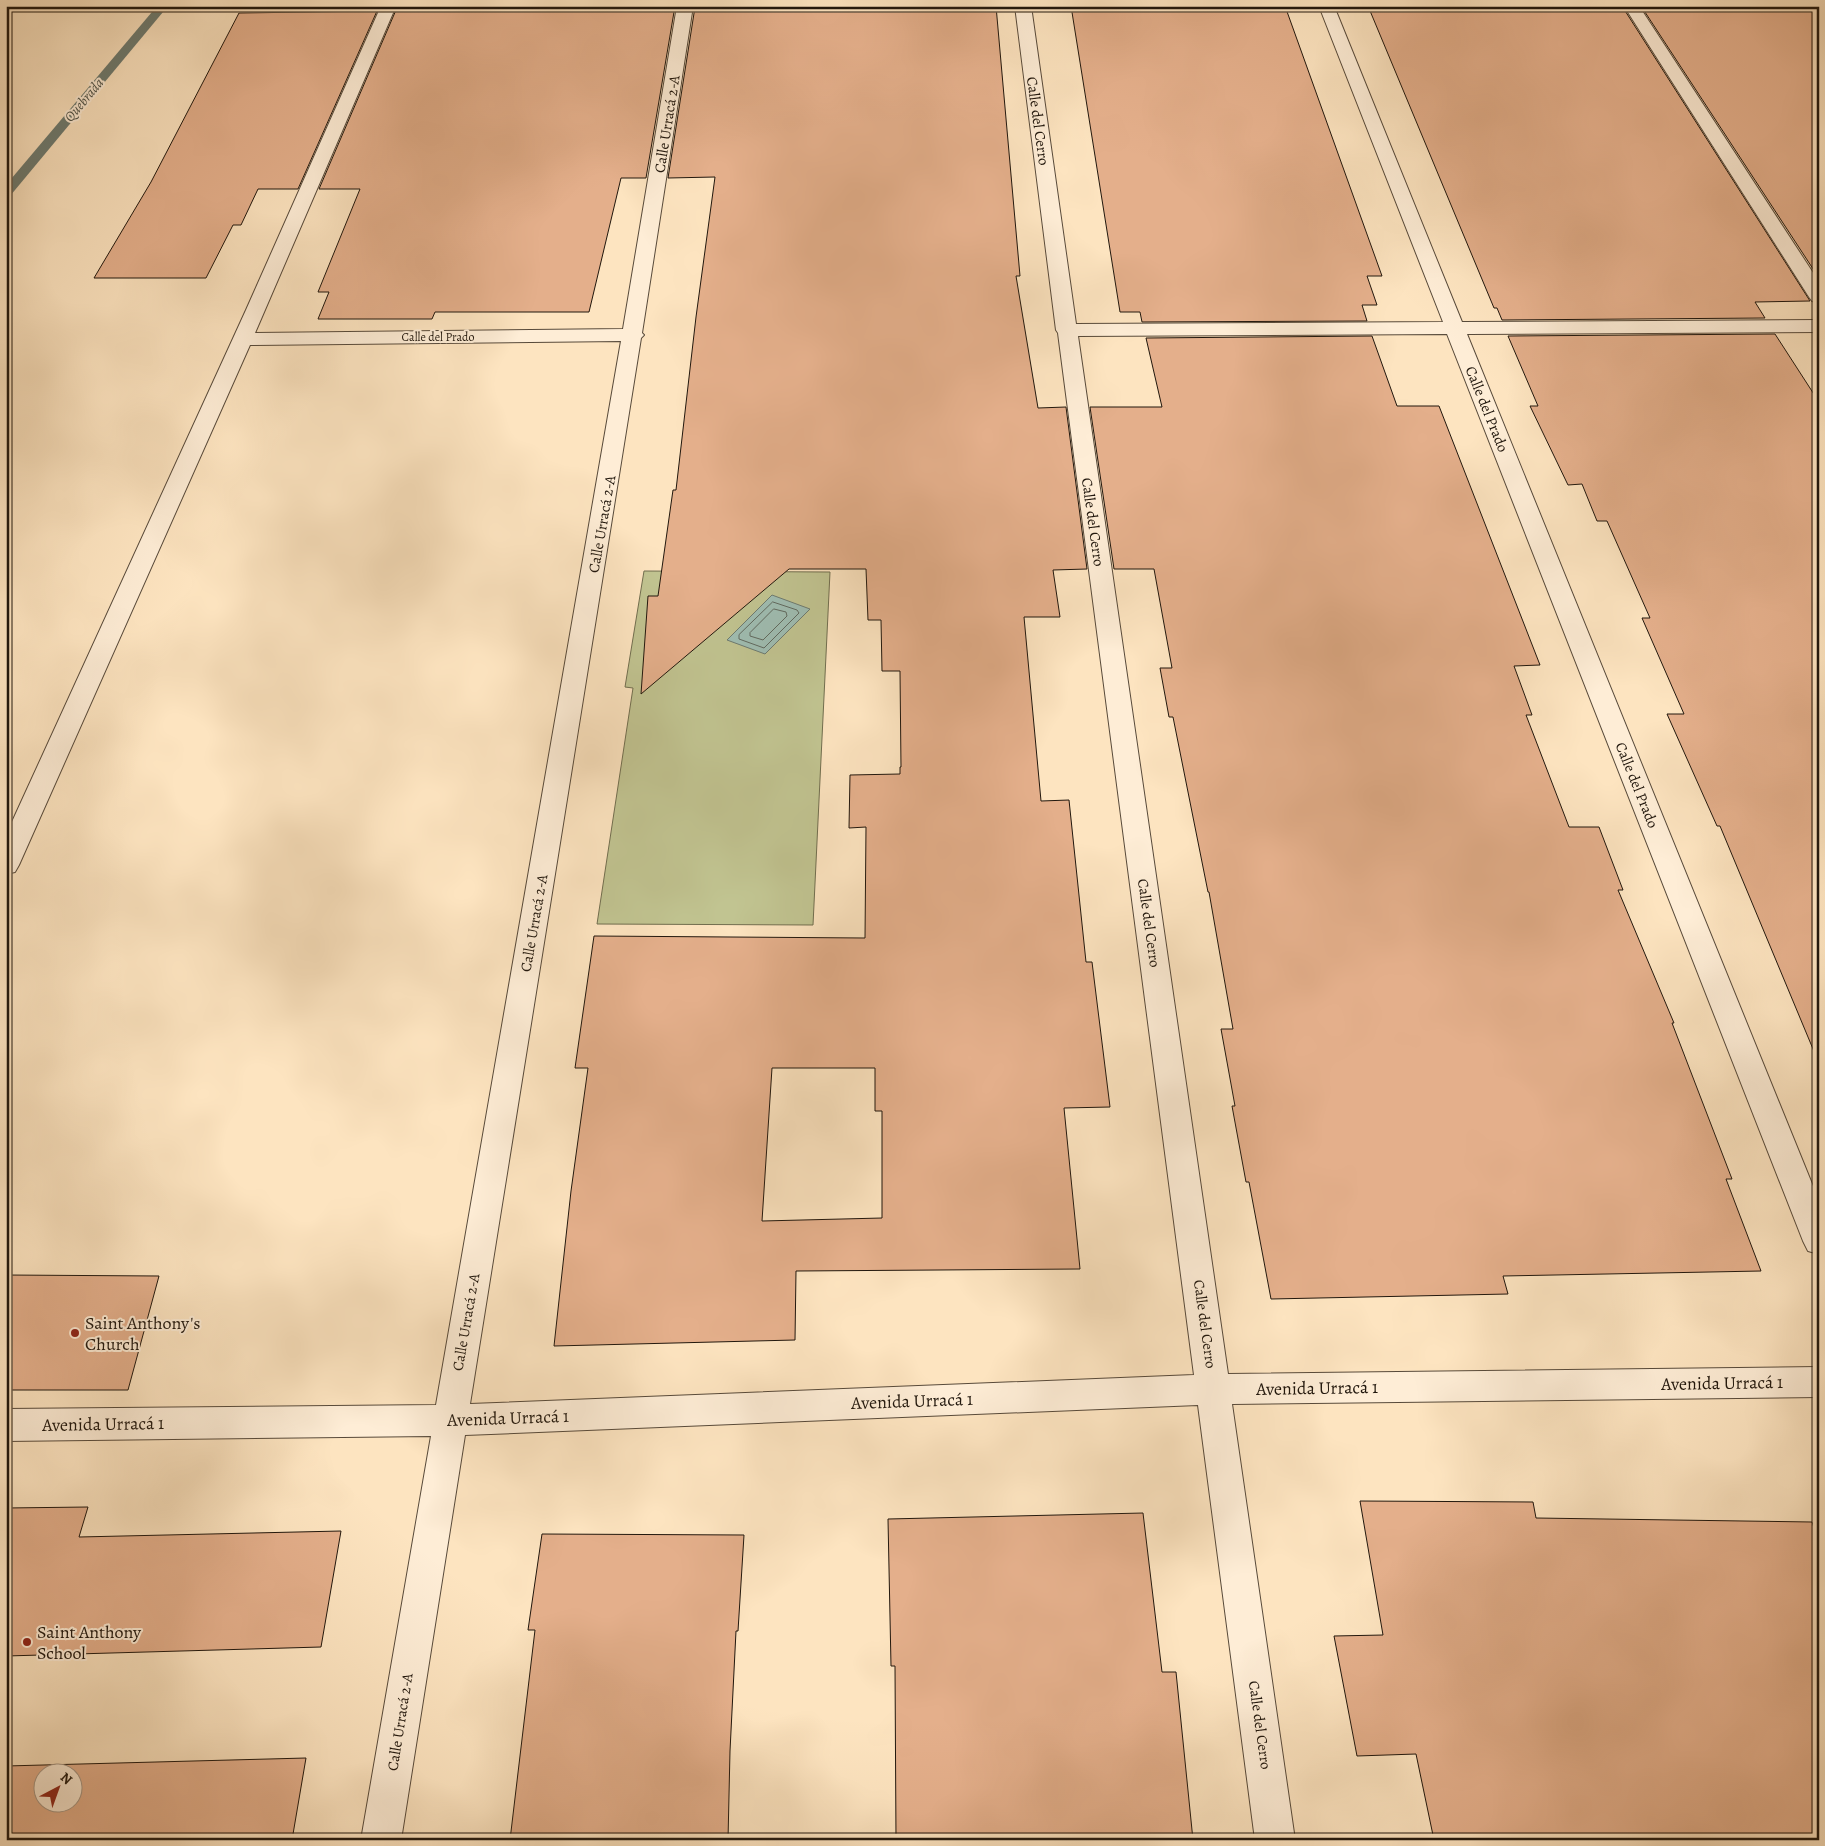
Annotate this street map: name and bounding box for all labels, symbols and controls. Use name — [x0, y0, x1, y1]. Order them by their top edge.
street label: Calle Urracá 2-A — [649, 73, 685, 174]
water label: Quebrada — [60, 74, 108, 126]
street label: Calle del Cerro — [1022, 75, 1054, 167]
street label: Calle del Prado — [402, 329, 474, 345]
street label: Calle del Prado — [1461, 363, 1513, 455]
street label: Calle Urracá 2-A — [584, 473, 620, 574]
street label: Calle del Cerro — [1077, 476, 1109, 568]
street label: Calle del Prado — [1611, 739, 1663, 831]
street label: Calle Urracá 2-A — [516, 872, 552, 973]
street label: Calle del Cerro — [1133, 877, 1165, 969]
street label: Calle Urracá 2-A — [448, 1271, 484, 1372]
street label: Calle del Cerro — [1189, 1278, 1221, 1370]
place label: Saint Anthony's Church — [85, 1311, 201, 1356]
marker: Saint Anthony's Church — [69, 1327, 81, 1339]
street label: Avenida Urracá 1 — [1660, 1370, 1783, 1396]
street label: Avenida Urracá 1 — [1255, 1375, 1378, 1401]
street label: Avenida Urracá 1 — [850, 1387, 973, 1415]
street label: Avenida Urracá 1 — [446, 1404, 569, 1432]
street label: Avenida Urracá 1 — [41, 1411, 164, 1437]
place label: Saint Anthony School — [37, 1620, 142, 1665]
marker: Saint Anthony School — [21, 1636, 33, 1648]
street label: Calle Urracá 2-A — [382, 1671, 418, 1772]
street label: Calle del Cerro — [1244, 1679, 1276, 1771]
north arrow — [32, 1764, 82, 1814]
text: N — [56, 1768, 76, 1789]

